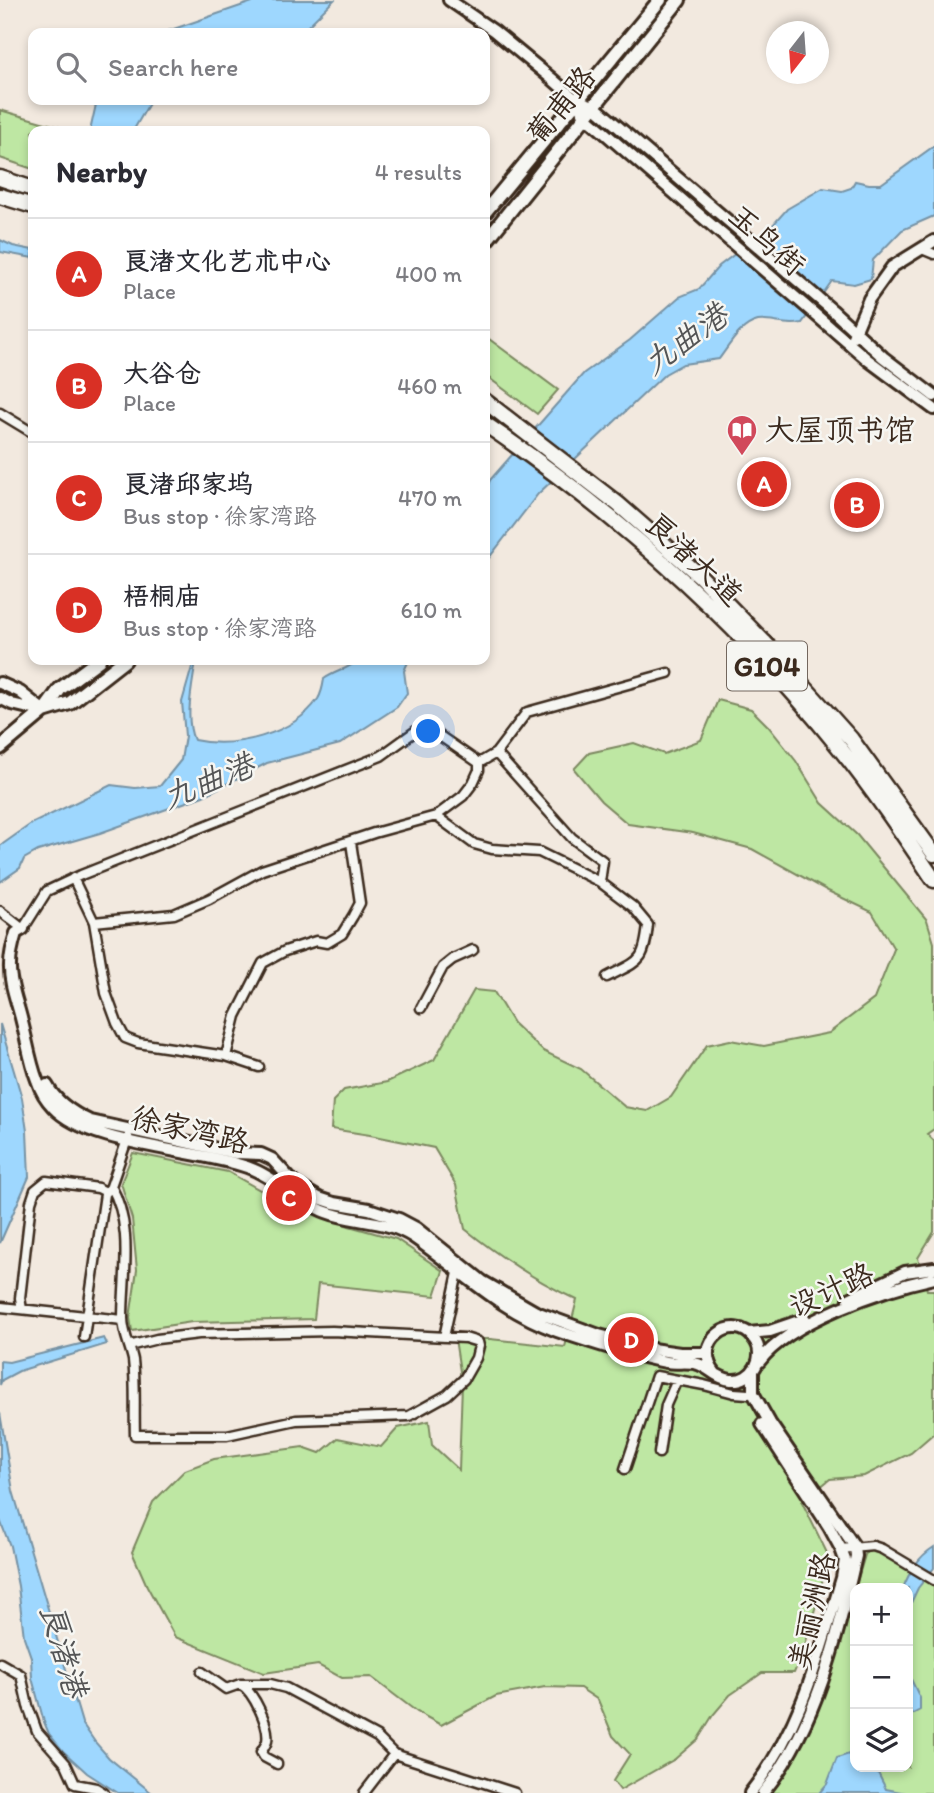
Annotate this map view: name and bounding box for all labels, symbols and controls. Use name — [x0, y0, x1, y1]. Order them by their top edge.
north arrow — [766, 21, 829, 84]
search box — [28, 28, 490, 105]
icon: search — [52, 48, 90, 86]
text: Search here — [108, 51, 238, 83]
street label: 葡甫路 — [518, 58, 603, 151]
text: Nearby — [56, 153, 147, 190]
text: 4 results — [375, 158, 462, 186]
street label: 玉鸟街 — [721, 196, 813, 283]
text: 良渚文化艺术中心 — [123, 245, 331, 277]
text: A — [72, 260, 86, 288]
text: 400 m — [395, 260, 462, 288]
text: Place — [123, 277, 176, 305]
water label: 九曲港 — [635, 294, 737, 383]
text: 大谷仓 — [123, 357, 201, 389]
text: B — [72, 372, 86, 400]
text: 460 m — [397, 372, 462, 400]
text: Place — [123, 389, 176, 417]
place label: 大屋顶书馆 — [765, 411, 915, 448]
library icon: 大屋顶书馆 — [725, 413, 759, 457]
pin: A — [741, 458, 787, 510]
text: 良渚邱家坞 — [123, 468, 253, 500]
pin: B — [834, 479, 880, 531]
text: C — [72, 484, 86, 512]
text: 470 m — [398, 484, 462, 512]
text: Bus stop · 徐家湾路 — [123, 502, 317, 530]
street label: 良渚大道 — [638, 504, 751, 613]
text: 梧桐庙 — [123, 580, 201, 612]
text: D — [71, 596, 87, 624]
text: 610 m — [400, 596, 462, 624]
text: Bus stop · 徐家湾路 — [123, 614, 317, 642]
road number: G104 — [727, 642, 807, 690]
your location — [411, 714, 445, 748]
water label: 九曲港 — [156, 744, 262, 817]
street label: 徐家湾路 — [127, 1098, 253, 1161]
pin: C — [266, 1172, 312, 1224]
street label: 设计路 — [782, 1254, 879, 1325]
pin: D — [608, 1314, 654, 1366]
street label: 美丽洲路 — [780, 1548, 843, 1674]
map controls — [850, 1583, 913, 1772]
button: + — [850, 1583, 913, 1646]
water label: 良渚港 — [33, 1599, 96, 1704]
button: − — [850, 1646, 913, 1709]
button: layers — [850, 1709, 913, 1772]

